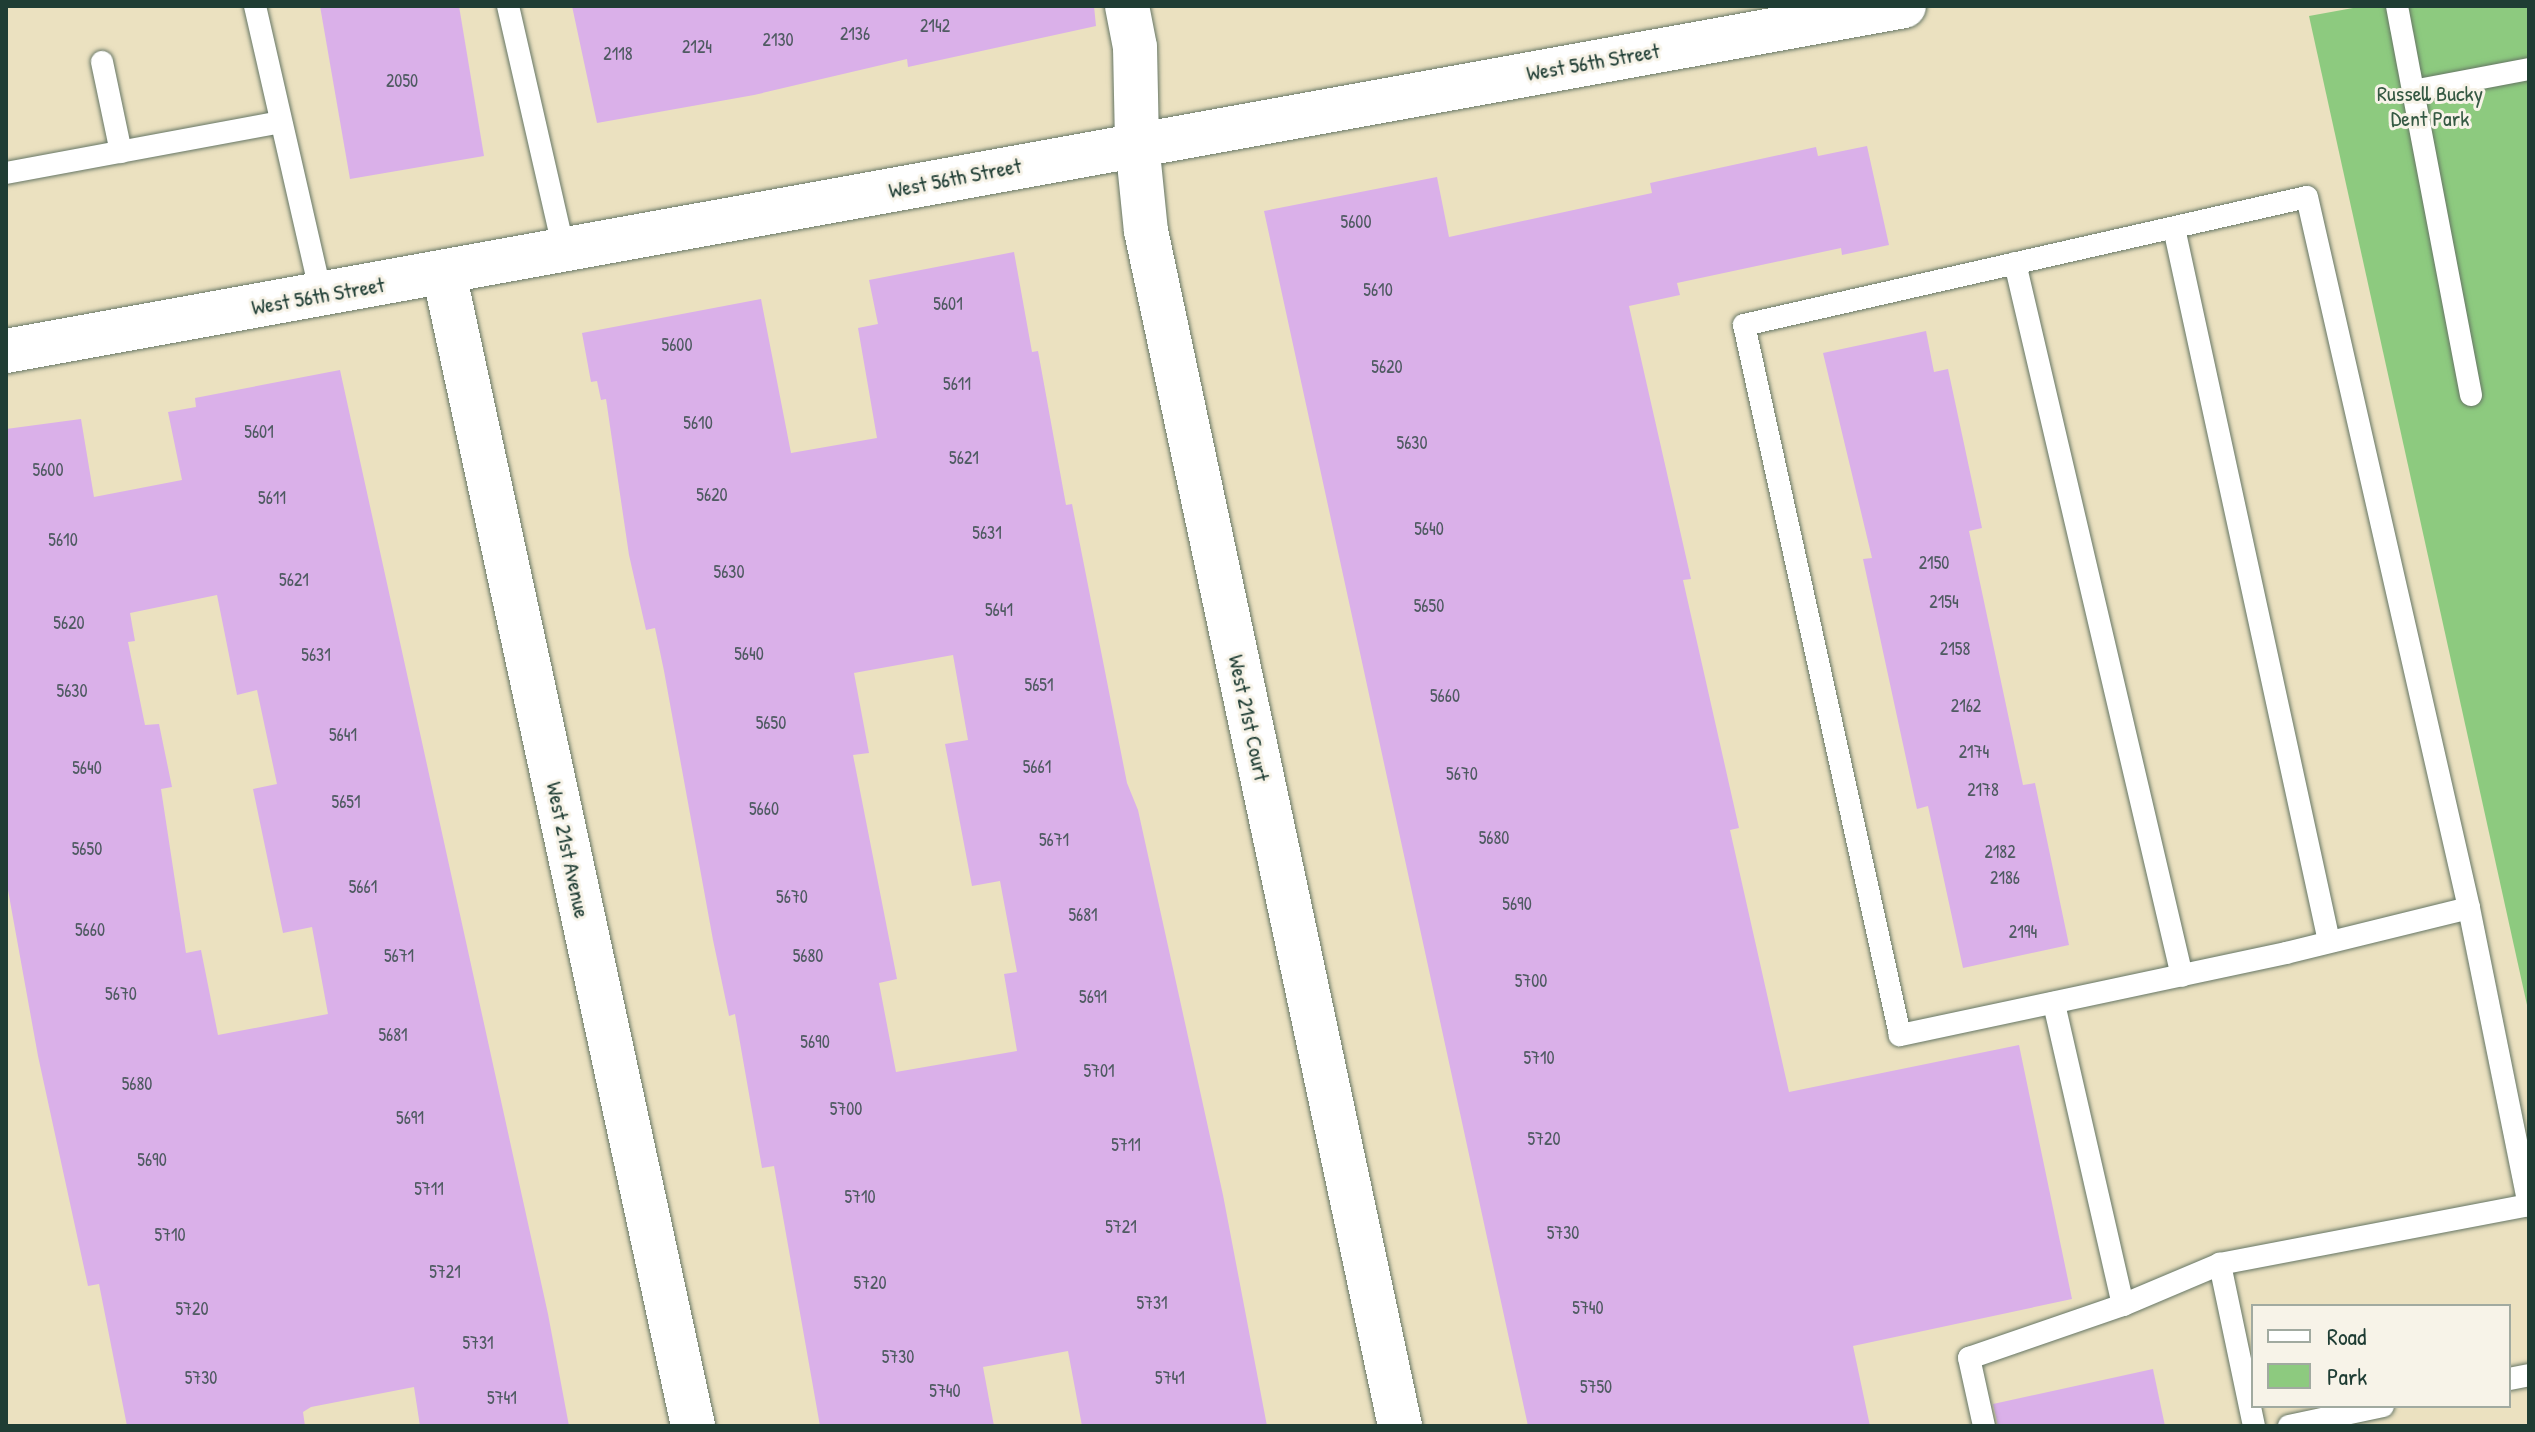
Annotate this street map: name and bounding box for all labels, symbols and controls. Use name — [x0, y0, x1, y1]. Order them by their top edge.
house number: 2142 — [920, 15, 950, 37]
house number: 2136 — [840, 23, 870, 45]
house number: 2130 — [762, 29, 794, 51]
house number: 2124 — [682, 36, 712, 58]
street label: West 56th Street — [1524, 37, 1662, 87]
house number: 2118 — [603, 43, 633, 65]
house number: 2050 — [386, 70, 418, 92]
park label: Russell Bucky Dent Park — [2377, 80, 2483, 132]
street label: West 56th Street — [886, 152, 1024, 204]
house number: 5600 — [1341, 211, 1371, 233]
street label: West 56th Street — [249, 271, 387, 321]
house number: 5610 — [1363, 279, 1393, 301]
house number: 5601 — [933, 293, 963, 315]
house number: 5600 — [662, 334, 692, 356]
house number: 5620 — [1371, 356, 1403, 378]
house number: 5611 — [943, 373, 971, 395]
house number: 5610 — [683, 412, 713, 434]
house number: 5601 — [244, 421, 274, 443]
house number: 5630 — [1397, 432, 1427, 454]
house number: 5621 — [949, 447, 979, 469]
house number: 5600 — [33, 459, 63, 481]
house number: 5620 — [696, 484, 728, 506]
house number: 5611 — [258, 487, 286, 509]
house number: 5640 — [1414, 518, 1444, 540]
house number: 5631 — [972, 522, 1002, 544]
house number: 5610 — [48, 529, 78, 551]
house number: 2150 — [1919, 552, 1949, 574]
house number: 5630 — [714, 561, 744, 583]
house number: 5621 — [279, 569, 309, 591]
house number: 2154 — [1929, 591, 1959, 613]
house number: 5650 — [1414, 595, 1444, 617]
house number: 5641 — [985, 599, 1013, 621]
house number: 5620 — [53, 612, 85, 634]
house number: 2158 — [1940, 638, 1970, 660]
house number: 5640 — [734, 643, 764, 665]
house number: 5631 — [301, 644, 331, 666]
street label: West 21st Court — [1223, 652, 1275, 784]
house number: 5651 — [1025, 674, 1053, 696]
house number: 5630 — [57, 680, 87, 702]
house number: 5660 — [1430, 685, 1460, 707]
house number: 2162 — [1951, 695, 1981, 717]
house number: 5650 — [756, 712, 786, 734]
house number: 5641 — [329, 724, 357, 746]
house number: 2174 — [1959, 741, 1989, 763]
house number: 5661 — [1023, 756, 1051, 778]
house number: 5640 — [72, 757, 102, 779]
house number: 5670 — [1446, 763, 1478, 785]
street label: West 21st Avenue — [541, 779, 595, 921]
house number: 2178 — [1967, 779, 1999, 801]
house number: 5651 — [332, 791, 360, 813]
house number: 5660 — [749, 798, 779, 820]
house number: 5680 — [1479, 827, 1509, 849]
house number: 5671 — [1039, 829, 1069, 851]
house number: 5650 — [72, 838, 102, 860]
house number: 2182 — [1984, 841, 2016, 863]
house number: 2186 — [1990, 867, 2020, 889]
house number: 5661 — [349, 876, 377, 898]
house number: 5670 — [776, 886, 808, 908]
house number: 5690 — [1502, 893, 1532, 915]
house number: 5681 — [1068, 904, 1098, 926]
house number: 5660 — [75, 919, 105, 941]
house number: 2194 — [2009, 921, 2037, 943]
house number: 5671 — [384, 945, 414, 967]
house number: 5680 — [793, 945, 823, 967]
house number: 5700 — [1515, 970, 1547, 992]
house number: 5670 — [105, 983, 137, 1005]
house number: 5691 — [1079, 986, 1107, 1008]
house number: 5681 — [378, 1024, 408, 1046]
house number: 5690 — [800, 1031, 830, 1053]
house number: 5710 — [1523, 1047, 1555, 1069]
house number: 5701 — [1083, 1060, 1115, 1082]
house number: 5680 — [122, 1073, 152, 1095]
house number: 5700 — [830, 1098, 862, 1120]
house number: 5691 — [396, 1107, 424, 1129]
house number: 5720 — [1527, 1128, 1561, 1150]
house number: 5711 — [1111, 1134, 1141, 1156]
house number: 5690 — [137, 1149, 167, 1171]
house number: 5711 — [414, 1178, 444, 1200]
house number: 5710 — [844, 1186, 876, 1208]
house number: 5721 — [1105, 1216, 1137, 1238]
house number: 5730 — [1547, 1222, 1579, 1244]
house number: 5710 — [154, 1224, 186, 1246]
house number: 5721 — [429, 1261, 461, 1283]
house number: 5720 — [853, 1272, 887, 1294]
house number: 5731 — [1136, 1292, 1168, 1314]
house number: 5740 — [1572, 1297, 1604, 1319]
house number: 5720 — [175, 1298, 209, 1320]
legend — [2251, 1304, 2511, 1408]
text: Road — [2327, 1320, 2366, 1352]
house number: 5731 — [462, 1332, 494, 1354]
house number: 5730 — [882, 1346, 914, 1368]
text: Park — [2327, 1360, 2367, 1392]
house number: 5730 — [185, 1367, 217, 1389]
house number: 5741 — [1155, 1367, 1185, 1389]
house number: 5750 — [1580, 1376, 1612, 1398]
house number: 5740 — [929, 1380, 961, 1402]
house number: 5741 — [487, 1387, 517, 1409]

